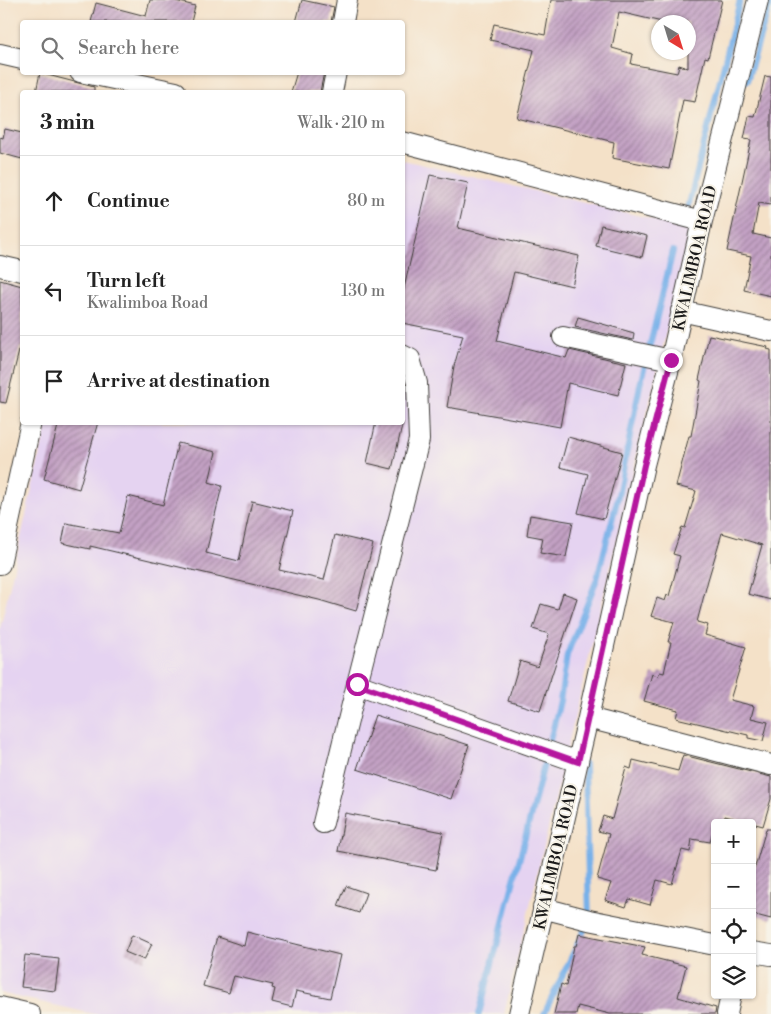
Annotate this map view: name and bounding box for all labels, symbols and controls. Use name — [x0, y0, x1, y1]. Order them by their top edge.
north arrow — [651, 15, 696, 60]
search box — [20, 20, 405, 75]
icon: search — [38, 34, 66, 62]
text: Search here — [78, 36, 179, 60]
text: 3 min — [40, 110, 95, 136]
text: Walk · 210 m — [297, 113, 385, 133]
street label: KWALIMBOA ROAD — [669, 184, 721, 333]
icon: ahead — [40, 187, 68, 215]
text: Continue — [87, 189, 170, 213]
text: 80 m — [347, 191, 385, 211]
text: Turn left — [87, 269, 166, 293]
icon: left — [40, 277, 68, 305]
text: 130 m — [341, 281, 385, 301]
text: Kwalimboa Road — [87, 293, 208, 313]
route end — [660, 349, 683, 372]
icon: arrive — [40, 367, 68, 395]
text: Arrive at destination — [87, 369, 270, 393]
route start — [346, 673, 369, 696]
street label: KWALIMBOA ROAD — [530, 783, 582, 932]
map controls — [711, 819, 756, 999]
button: + — [711, 819, 756, 864]
button: − — [711, 864, 756, 909]
button: locate — [711, 909, 756, 954]
button: layers — [711, 954, 756, 999]

